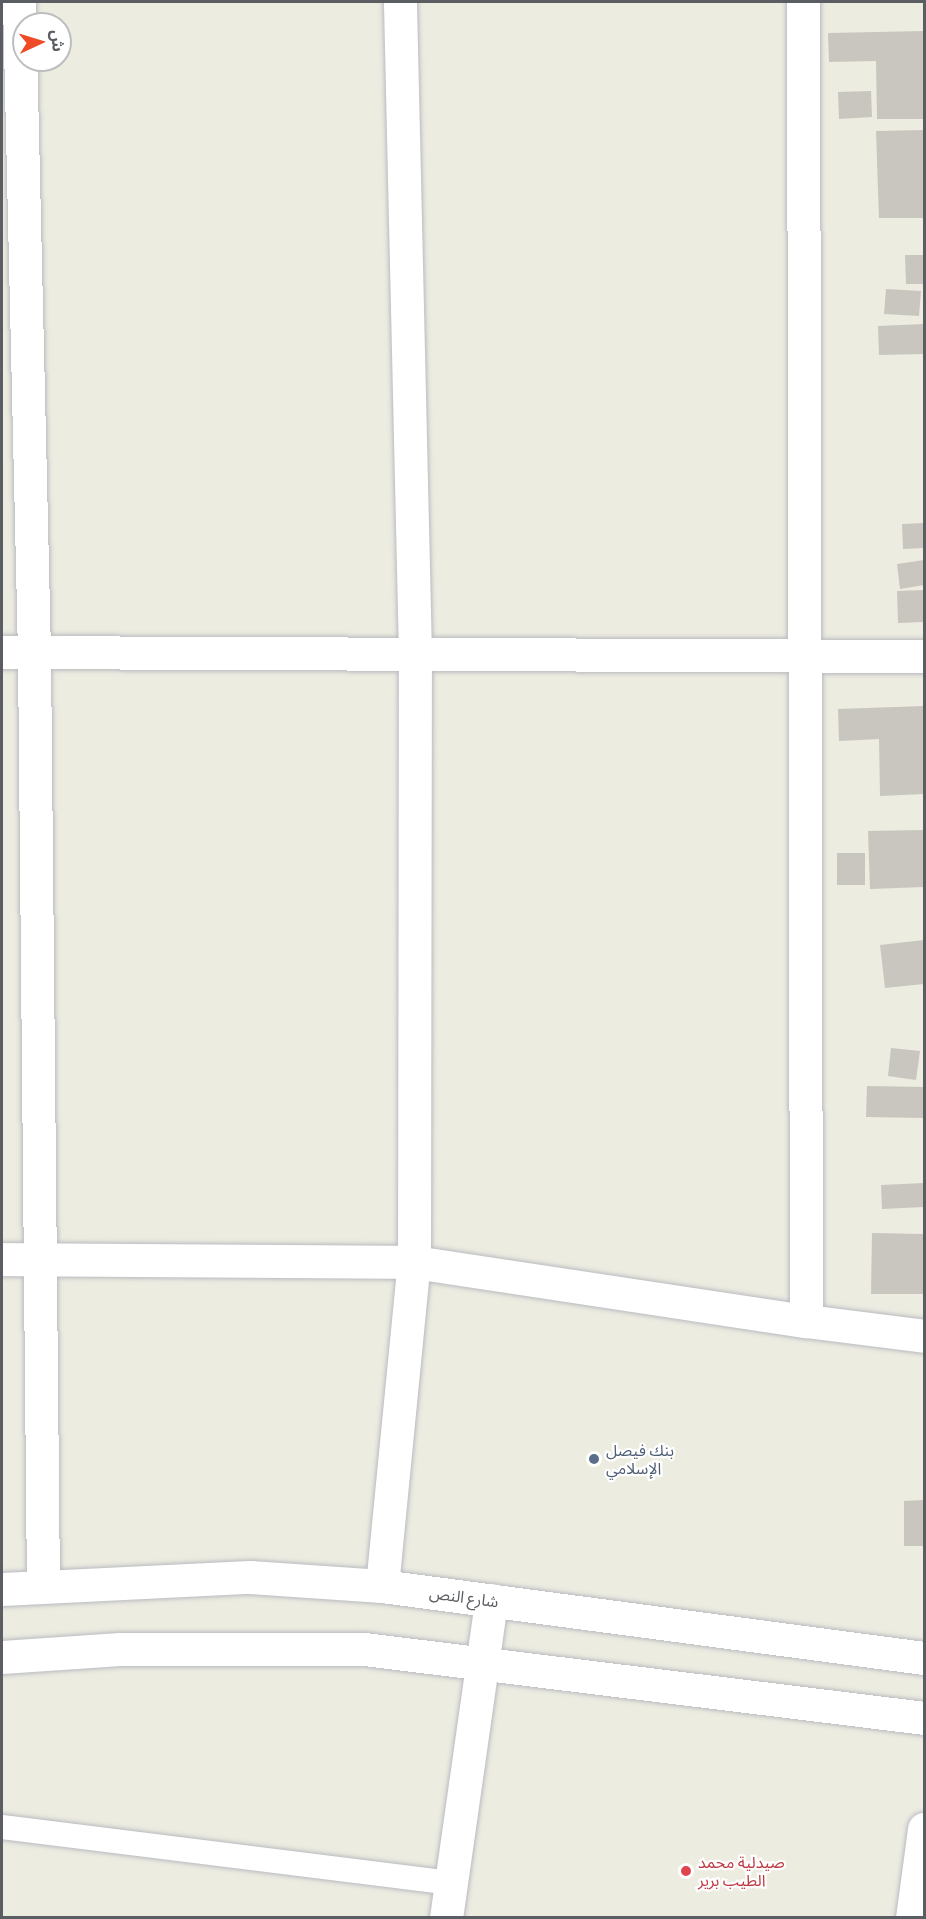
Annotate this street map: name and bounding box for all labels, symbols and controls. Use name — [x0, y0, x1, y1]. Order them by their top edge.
north arrow — [12, 12, 72, 72]
text: ش — [45, 29, 71, 53]
place label: بنك فيصل الإسلامي — [606, 1440, 674, 1478]
marker: بنك فيصل الإسلامي — [587, 1452, 601, 1466]
street label: شارع النص — [428, 1583, 500, 1611]
place label: صيدلية محمد الطيب برير — [698, 1852, 785, 1890]
marker: صيدلية محمد الطيب برير — [679, 1864, 693, 1878]

